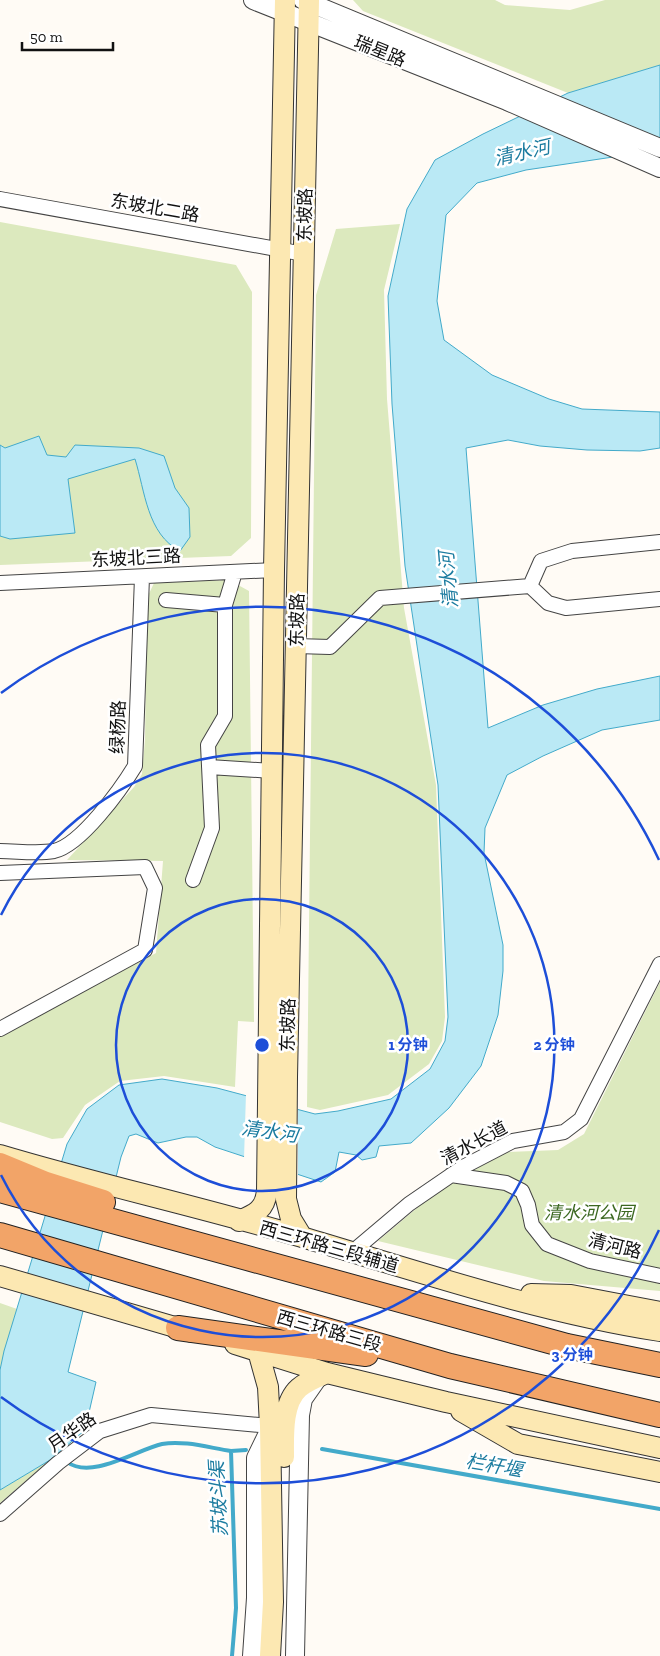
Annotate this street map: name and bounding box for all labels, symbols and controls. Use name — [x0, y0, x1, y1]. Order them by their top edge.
scale bar — [22, 20, 114, 52]
text: 50 m — [30, 28, 63, 46]
street label: 瑞星路 — [351, 31, 409, 71]
water label: 清水河 — [492, 134, 556, 170]
street label: 东坡路 — [294, 188, 316, 242]
street label: 东坡北二路 — [109, 189, 201, 227]
street label: 东坡北三路 — [90, 545, 182, 571]
water label: 清水河 — [434, 547, 462, 609]
street label: 东坡路 — [286, 593, 308, 647]
street label: 绿杨路 — [106, 700, 130, 754]
street label: 东坡路 — [277, 998, 299, 1052]
centre of rings — [253, 1036, 271, 1054]
text: 1 分钟 — [389, 1036, 427, 1054]
text: 2 分钟 — [534, 1036, 574, 1054]
water label: 清水河 — [240, 1116, 304, 1147]
street label: 清水长道 — [437, 1116, 511, 1170]
park label: 清水河公园 — [544, 1202, 637, 1224]
street label: 西三环路三段辅道 — [257, 1217, 401, 1277]
street label: 清河路 — [586, 1229, 644, 1263]
street label: 西三环路三段 — [274, 1306, 384, 1356]
text: 3 分钟 — [552, 1346, 592, 1364]
street label: 月华路 — [44, 1408, 100, 1456]
water label: 栏杆堰 — [464, 1449, 527, 1482]
water label: 苏坡斗渠 — [205, 1457, 232, 1538]

